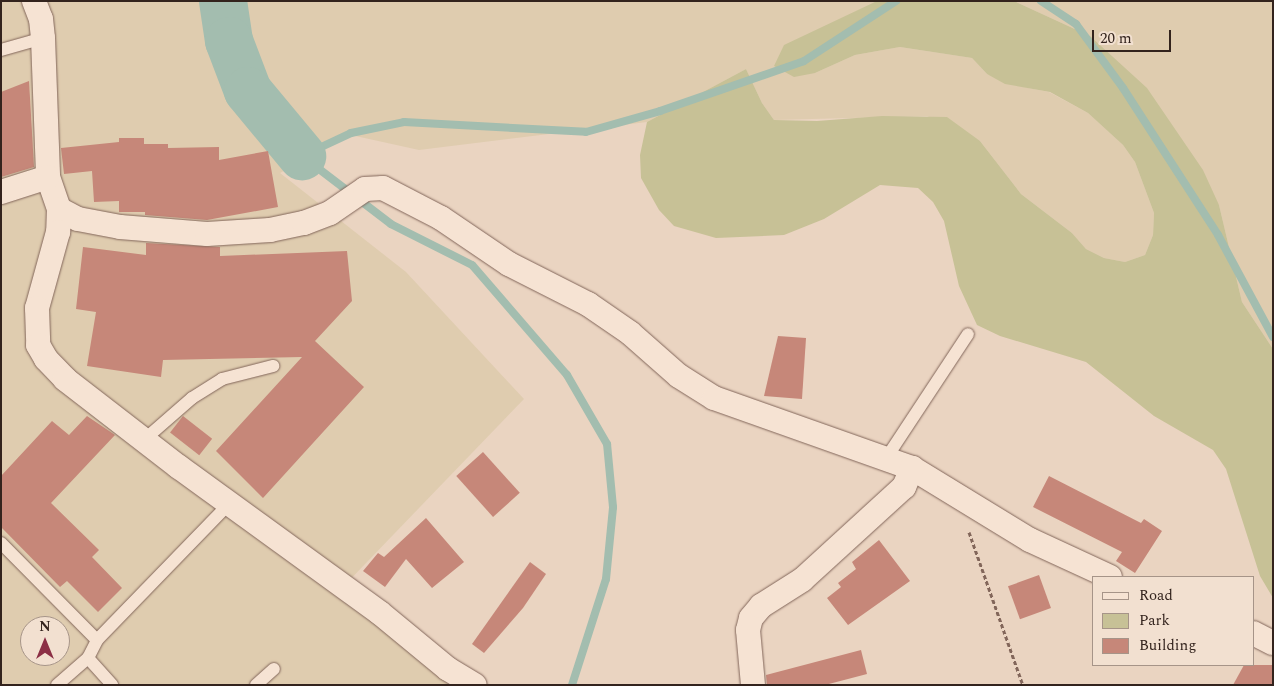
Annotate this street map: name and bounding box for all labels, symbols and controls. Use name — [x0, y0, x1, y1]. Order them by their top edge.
scale bar — [1094, 20, 1173, 52]
text: 20 m — [1100, 27, 1132, 50]
legend — [1092, 576, 1254, 666]
text: Road — [1139, 584, 1173, 607]
text: Park — [1139, 609, 1170, 632]
north arrow — [20, 616, 70, 666]
text: N — [39, 616, 51, 637]
text: Building — [1139, 634, 1196, 657]

